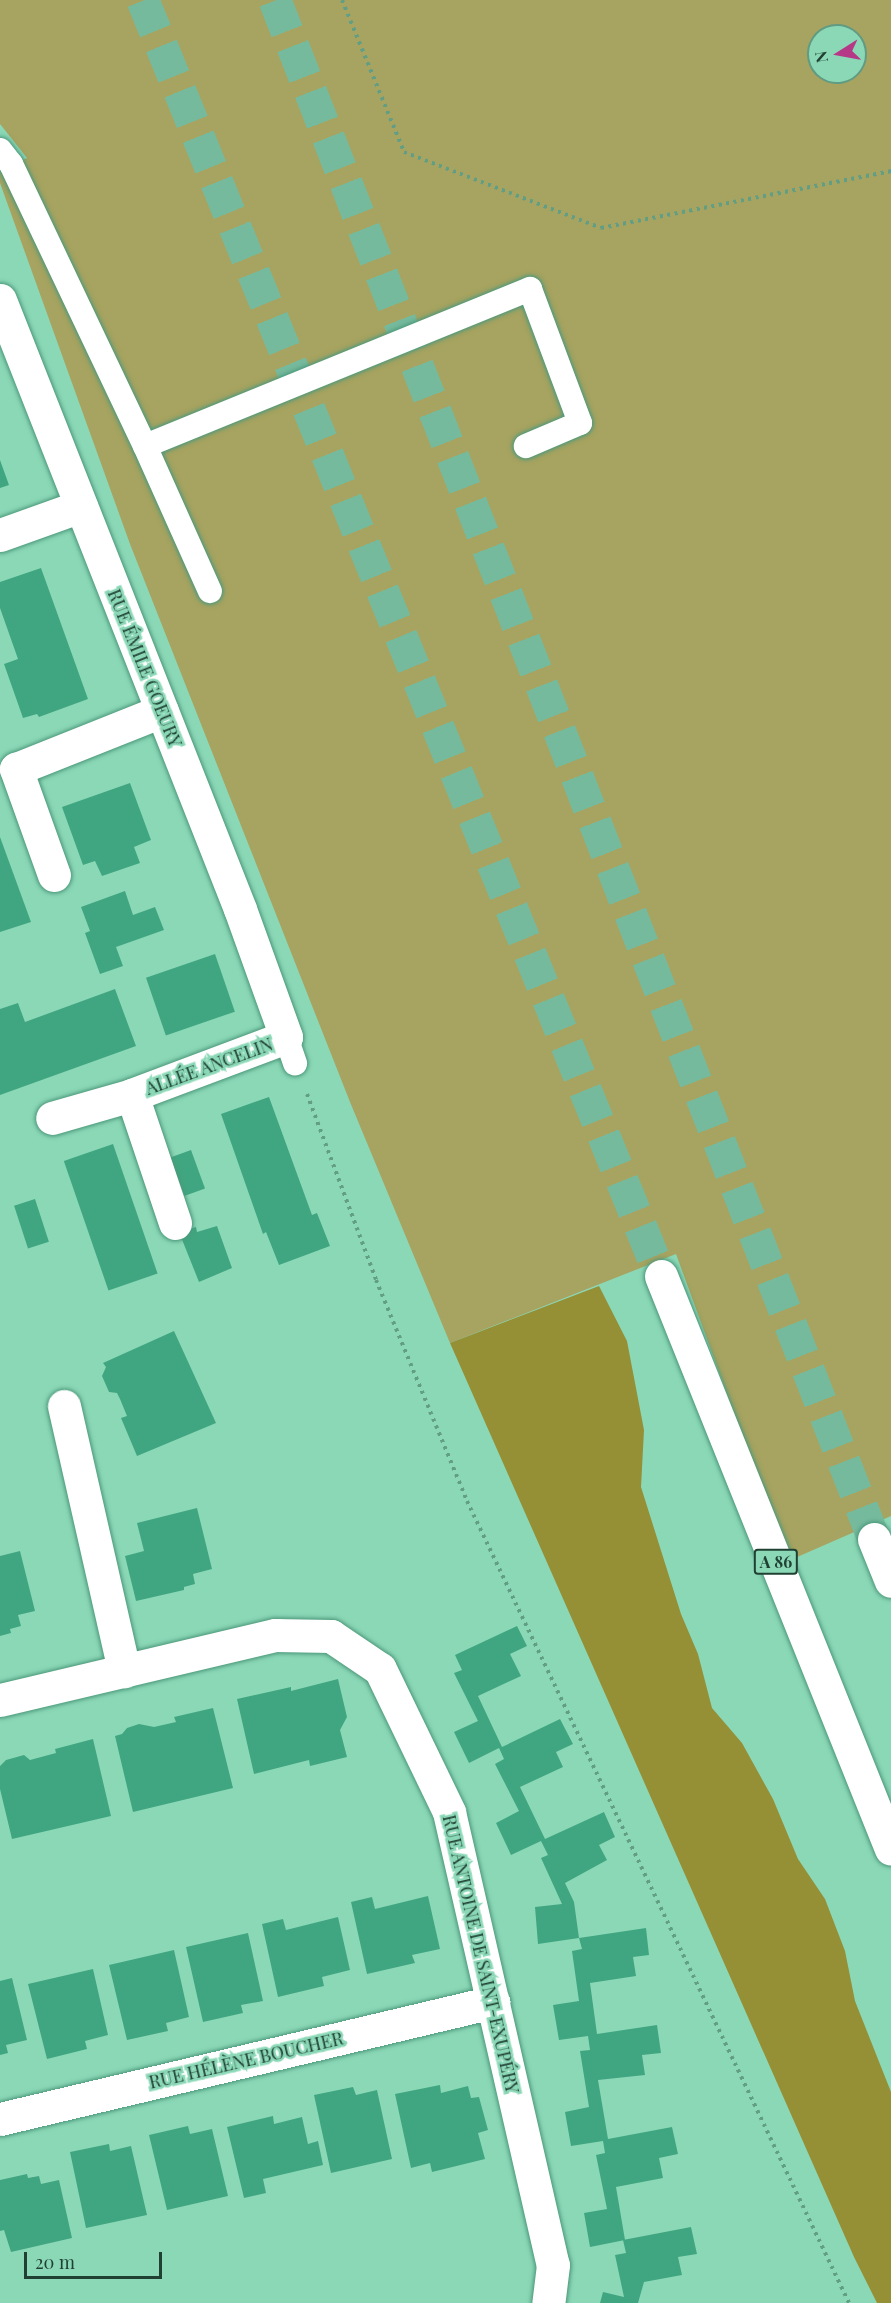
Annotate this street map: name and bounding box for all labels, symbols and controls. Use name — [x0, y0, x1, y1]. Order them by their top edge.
north arrow — [807, 24, 867, 84]
text: N — [809, 49, 832, 65]
street label: RUE ÉMILE GOEURY — [103, 586, 187, 750]
street label: ALLÉE ANCELIN — [142, 1033, 276, 1099]
road number: A 86 — [754, 1549, 798, 1575]
street label: RUE ANTOINE DE SAINT-EXUPÉRY — [438, 1812, 524, 2096]
street label: RUE HÉLÈNE BOUCHER — [147, 2027, 345, 2093]
scale bar — [27, 2240, 165, 2278]
text: 20 m — [35, 2250, 75, 2274]

